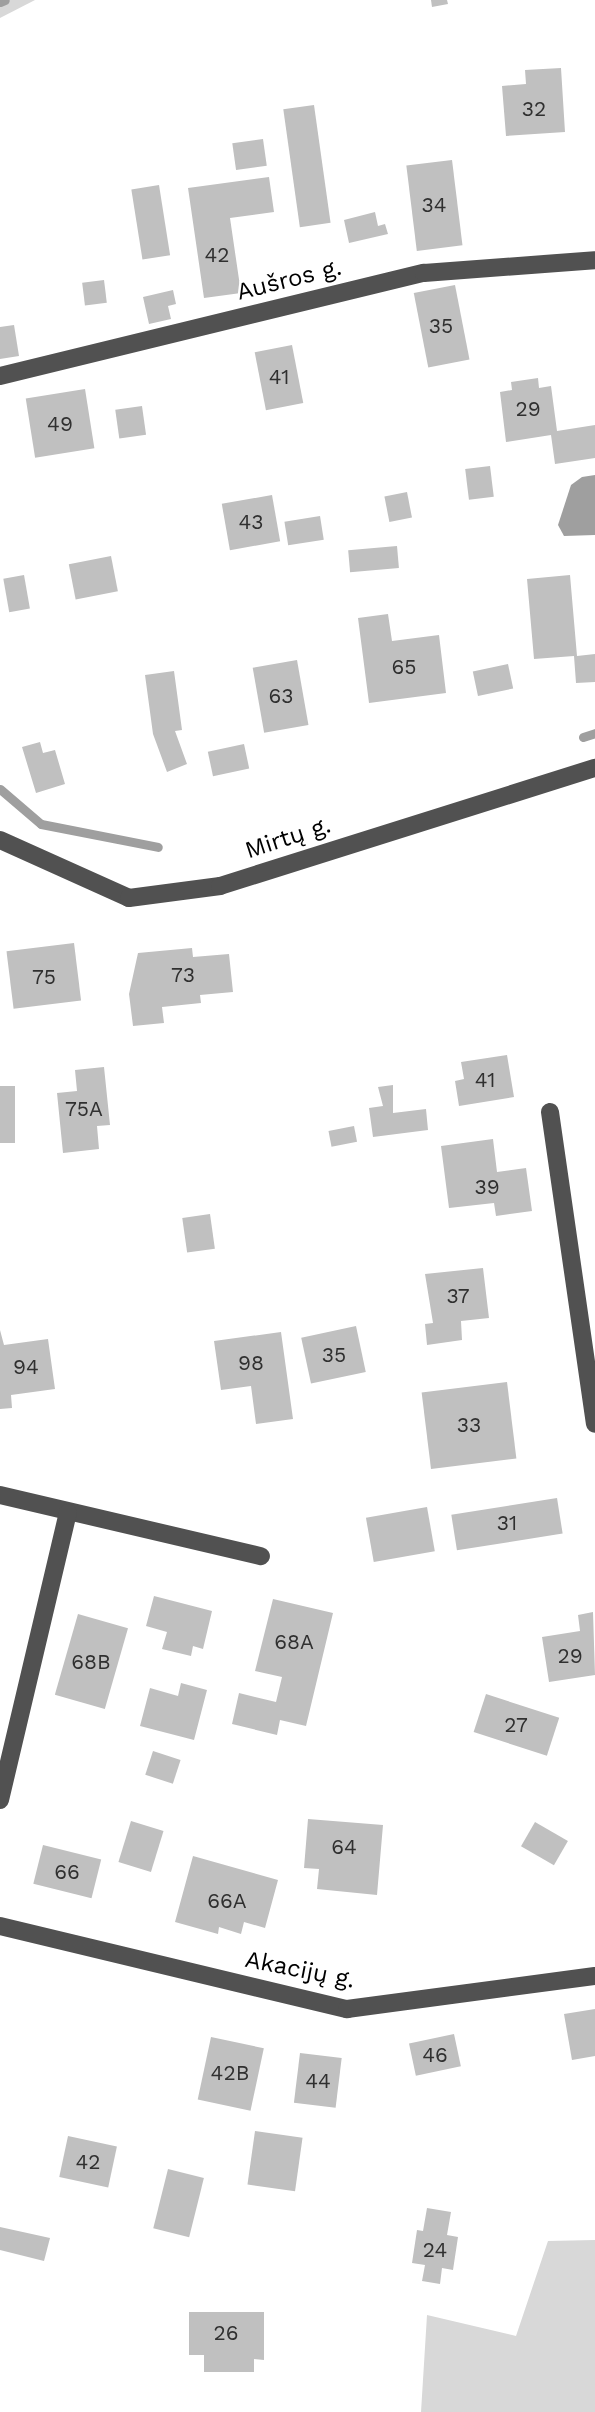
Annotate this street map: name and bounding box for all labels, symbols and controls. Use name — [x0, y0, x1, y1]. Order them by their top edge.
house number: 32 — [522, 96, 546, 122]
house number: 34 — [421, 192, 447, 218]
house number: 42 — [204, 242, 230, 268]
street label: Aušros g. — [234, 253, 344, 307]
house number: 35 — [429, 313, 453, 339]
house number: 41 — [269, 364, 289, 390]
house number: 29 — [515, 396, 541, 422]
house number: 49 — [47, 411, 73, 437]
house number: 43 — [238, 509, 264, 535]
house number: 65 — [392, 654, 416, 680]
house number: 63 — [268, 683, 294, 709]
street label: Mirtų g. — [242, 811, 334, 865]
house number: 73 — [171, 962, 195, 988]
house number: 75 — [32, 964, 56, 990]
house number: 41 — [475, 1067, 495, 1093]
house number: 75A — [65, 1096, 103, 1122]
house number: 39 — [474, 1174, 500, 1200]
house number: 37 — [446, 1283, 470, 1309]
house number: 35 — [322, 1342, 346, 1368]
house number: 98 — [238, 1350, 264, 1376]
house number: 94 — [13, 1354, 39, 1380]
house number: 33 — [457, 1412, 481, 1438]
house number: 31 — [497, 1510, 517, 1536]
house number: 68A — [274, 1629, 314, 1655]
house number: 29 — [557, 1643, 583, 1669]
house number: 68B — [71, 1649, 111, 1675]
house number: 27 — [504, 1712, 528, 1738]
house number: 64 — [331, 1834, 357, 1860]
house number: 66 — [54, 1859, 80, 1885]
house number: 66A — [207, 1888, 247, 1914]
street label: Akacijų g. — [243, 1945, 357, 1995]
house number: 46 — [422, 2042, 448, 2068]
house number: 42B — [211, 2060, 249, 2086]
house number: 44 — [305, 2068, 331, 2094]
house number: 42 — [75, 2149, 101, 2175]
house number: 24 — [423, 2237, 447, 2263]
house number: 26 — [213, 2320, 239, 2346]

